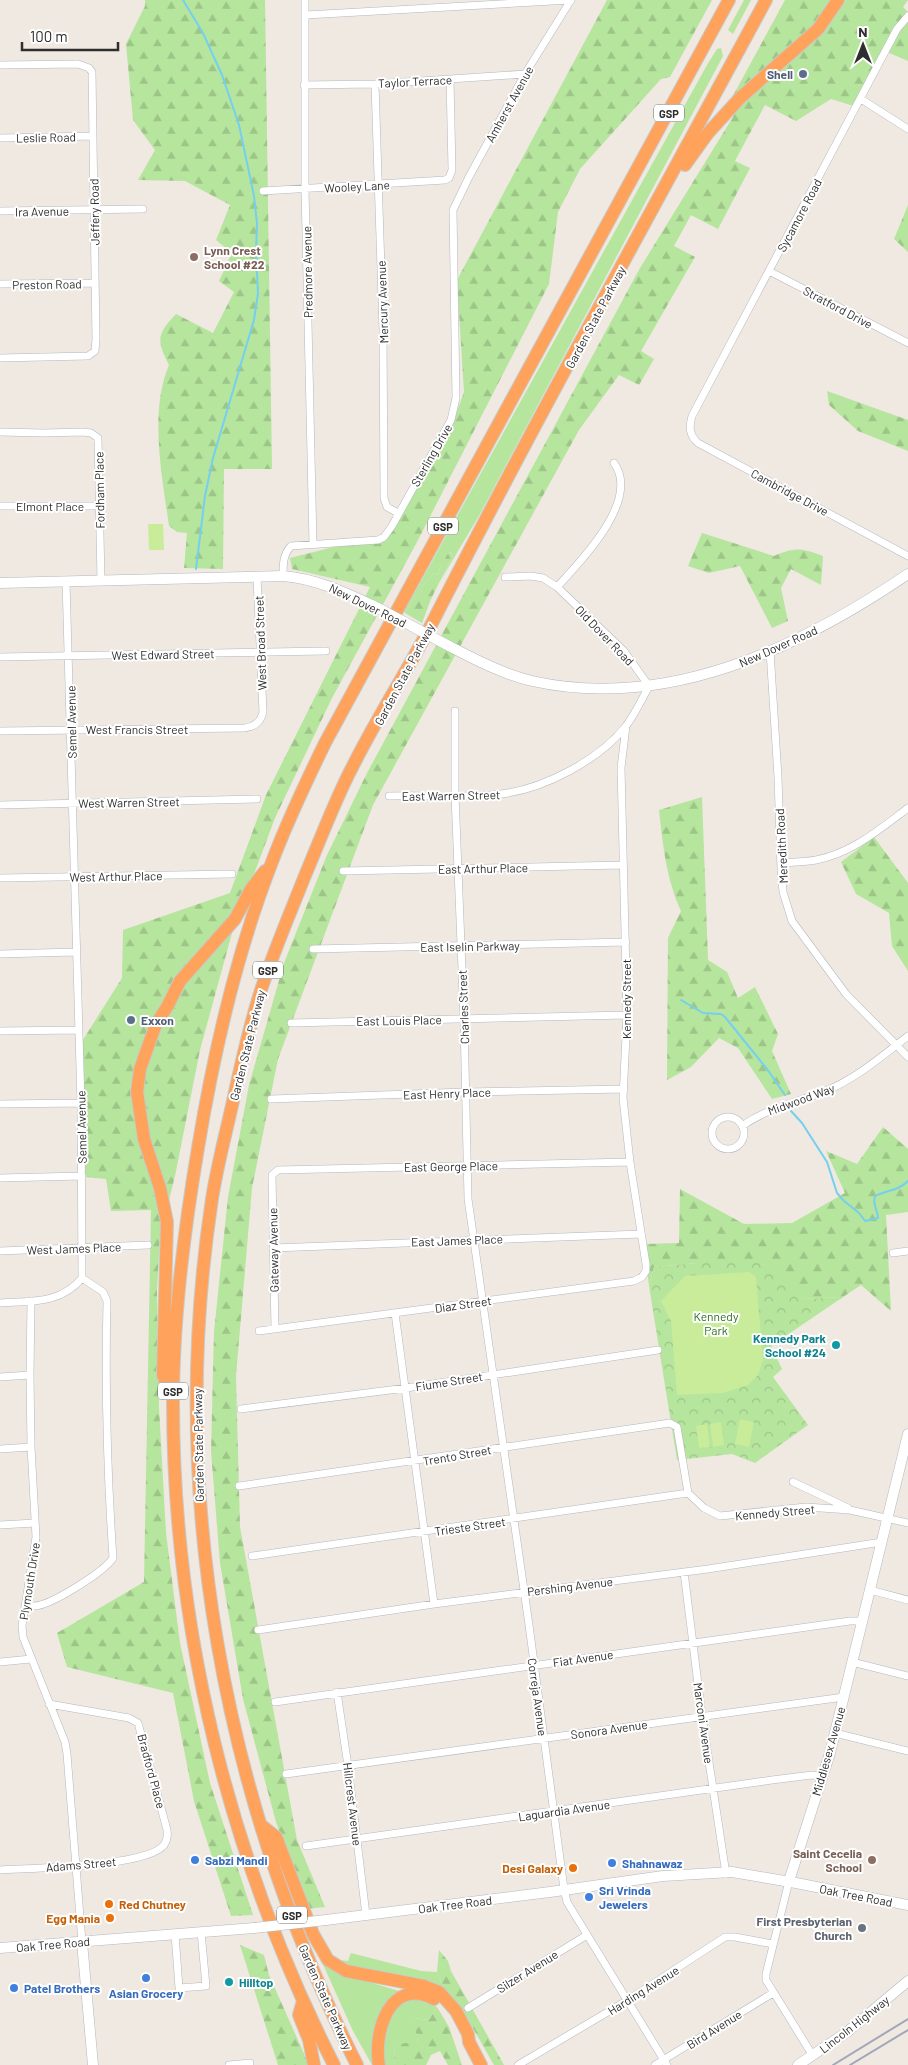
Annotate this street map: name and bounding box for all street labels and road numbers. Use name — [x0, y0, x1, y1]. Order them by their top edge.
street label: Amherst Avenue — [482, 63, 536, 145]
street label: Taylor Terrace — [378, 72, 452, 90]
road number: GSP — [654, 105, 684, 122]
street label: Leslie Road — [16, 129, 76, 145]
street label: Sycamore Road — [774, 176, 824, 254]
street label: Wooley Lane — [324, 177, 390, 195]
street label: Jeffery Road — [86, 178, 102, 246]
street label: Ira Avenue — [15, 204, 69, 218]
street label: Predmore Avenue — [299, 226, 315, 318]
street label: Mercury Avenue — [374, 260, 390, 344]
street label: Garden State Parkway — [562, 263, 628, 370]
street label: Preston Road — [12, 276, 82, 292]
street label: Stratford Drive — [801, 283, 875, 331]
street label: Sterling Drive — [407, 421, 455, 489]
street label: Fordham Place — [91, 451, 107, 529]
street label: Cambridge Drive — [749, 466, 831, 518]
street label: Elmont Place — [16, 499, 84, 513]
road number: GSP — [428, 518, 458, 534]
street label: New Dover Road — [327, 580, 409, 630]
street label: West Broad Street — [251, 595, 269, 691]
street label: Old Dover Road — [573, 602, 637, 668]
street label: Garden State Parkway — [371, 620, 437, 727]
street label: New Dover Road — [737, 622, 819, 670]
street label: West Edward Street — [111, 646, 215, 662]
street label: Semel Avenue — [63, 685, 79, 759]
street label: West Francis Street — [86, 722, 188, 736]
street label: East Warren Street — [402, 787, 500, 803]
street label: West Warren Street — [78, 794, 180, 810]
street label: Meredith Road — [772, 808, 790, 884]
street label: East Arthur Place — [438, 860, 528, 876]
street label: West Arthur Place — [69, 868, 163, 884]
street label: East Iselin Parkway — [420, 938, 520, 954]
street label: Kennedy Street — [619, 959, 633, 1039]
road number: GSP — [253, 962, 283, 978]
street label: Charles Street — [455, 970, 471, 1044]
street label: Garden State Parkway — [226, 988, 268, 1102]
street label: East Louis Place — [356, 1012, 442, 1028]
street label: Midwood Way — [766, 1080, 837, 1118]
street label: East Henry Place — [403, 1084, 491, 1102]
street label: Semel Avenue — [73, 1090, 89, 1164]
street label: East George Place — [404, 1158, 498, 1174]
street label: Gateway Avenue — [265, 1208, 281, 1292]
street label: East James Place — [411, 1231, 503, 1249]
street label: West James Place — [26, 1239, 122, 1257]
street label: Diaz Street — [434, 1293, 492, 1315]
street label: Fiume Street — [414, 1369, 484, 1393]
road number: GSP — [158, 1382, 188, 1400]
street label: Garden State Parkway — [190, 1388, 206, 1502]
street label: Trento Street — [422, 1442, 492, 1468]
street label: Kennedy Street — [735, 1502, 815, 1522]
street label: Trieste Street — [434, 1514, 506, 1538]
street label: Plymouth Drive — [16, 1541, 42, 1621]
street label: Pershing Avenue — [526, 1574, 614, 1598]
street label: Fiat Avenue — [552, 1647, 614, 1669]
street label: Correja Avenue — [526, 1657, 550, 1737]
street label: Marconi Avenue — [691, 1682, 717, 1764]
street label: Middlesex Avenue — [809, 1705, 847, 1797]
street label: Sonora Avenue — [570, 1717, 648, 1741]
street label: Bradford Place — [135, 1732, 169, 1810]
street label: Hillcrest Avenue — [341, 1761, 365, 1847]
street label: Laguardia Avenue — [517, 1797, 611, 1823]
street label: Adams Street — [45, 1854, 117, 1874]
street label: Oak Tree Road — [818, 1881, 894, 1909]
street label: Oak Tree Road — [417, 1893, 493, 1915]
road number: GSP — [277, 1906, 307, 1924]
street label: Oak Tree Road — [15, 1934, 91, 1954]
street label: Garden State Parkway — [296, 1942, 356, 2052]
street label: Silzer Avenue — [494, 1947, 560, 1995]
street label: Harding Avenue — [605, 1963, 681, 2017]
street label: Lincoln Highway — [816, 1992, 892, 2056]
street label: Bird Avenue — [684, 2007, 744, 2051]

